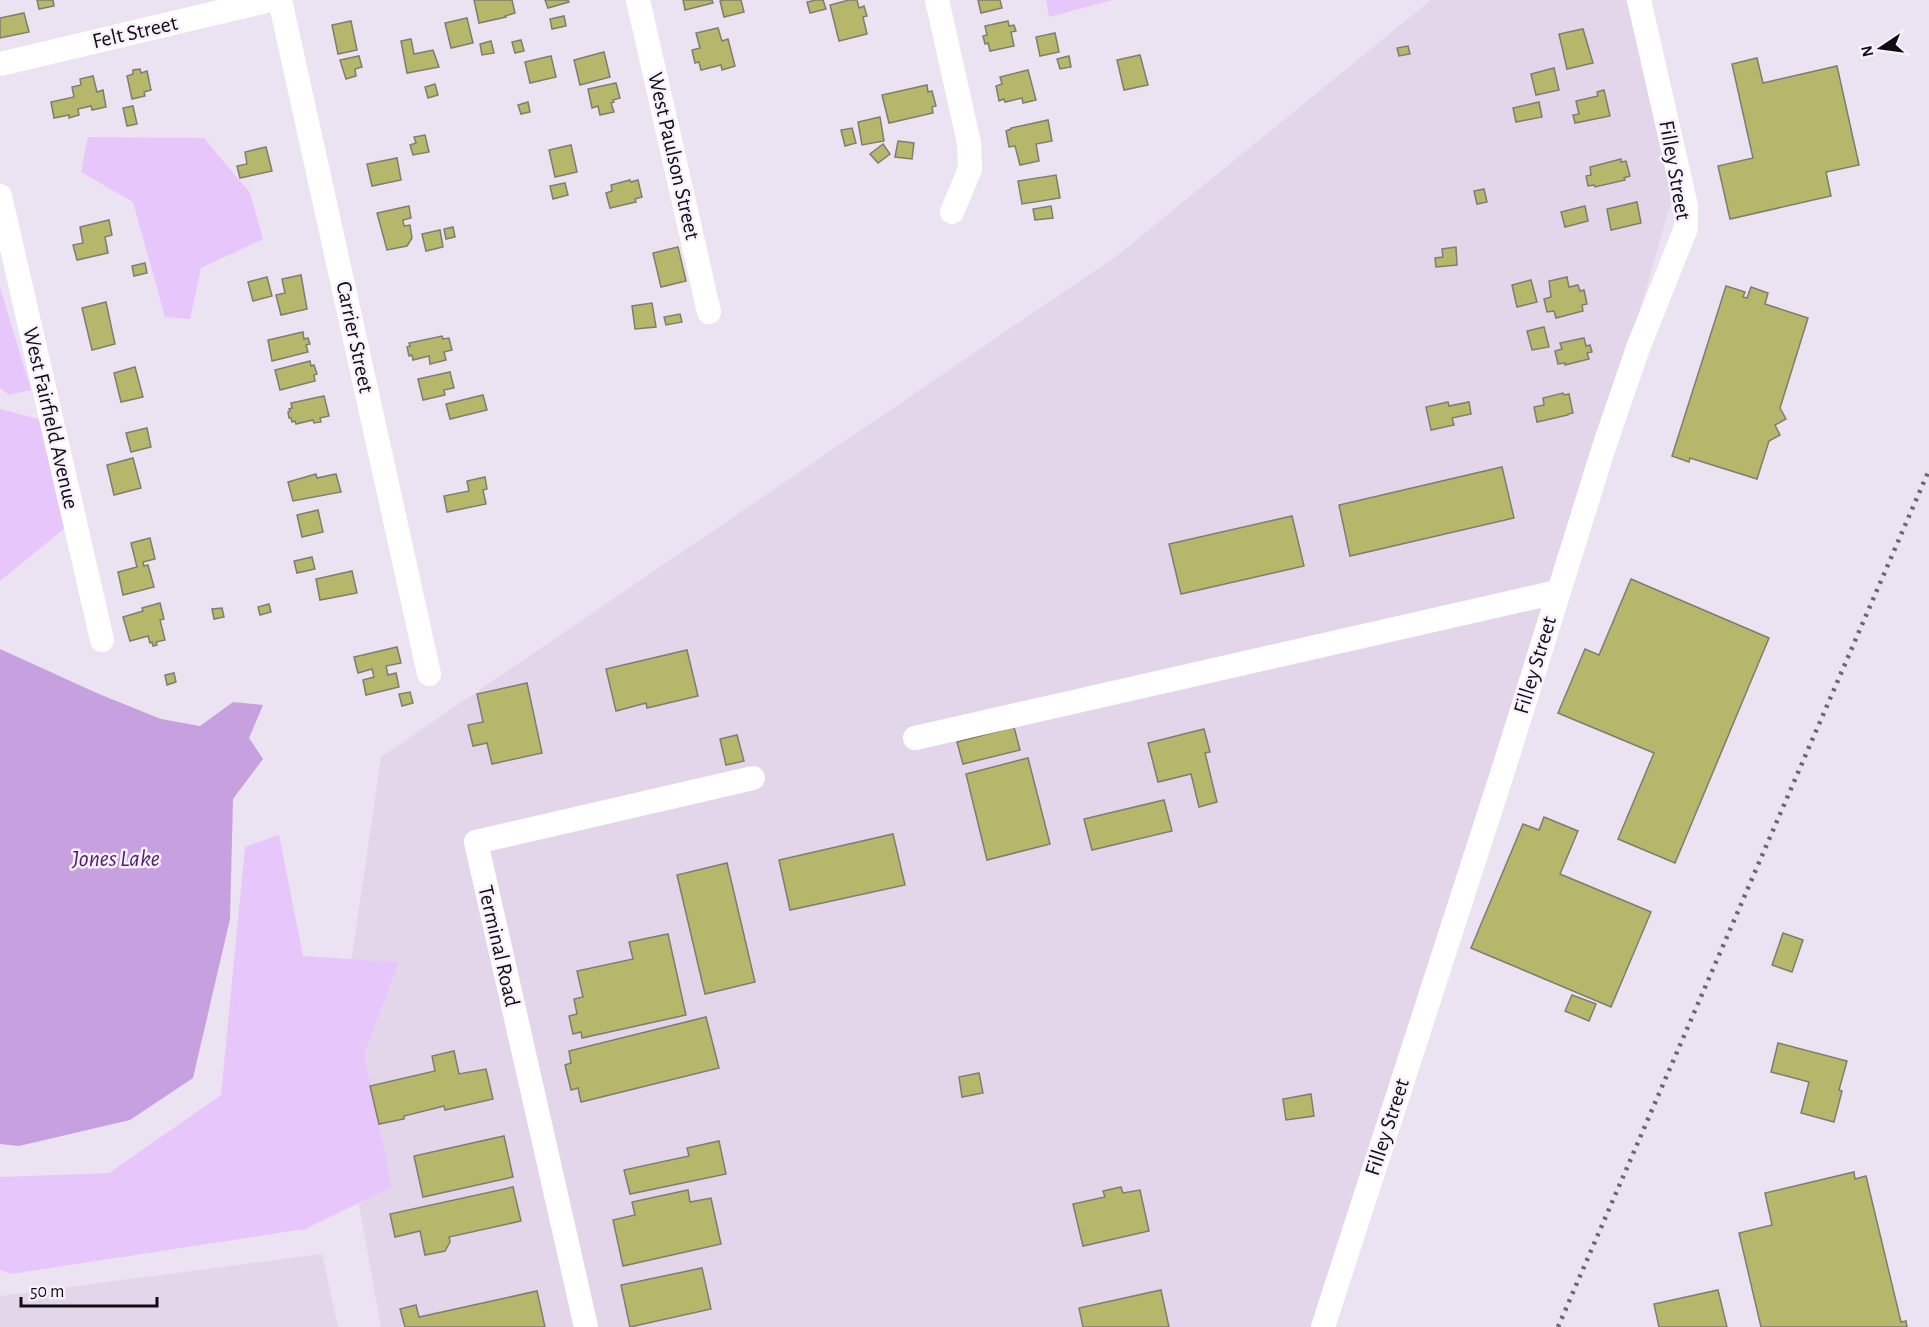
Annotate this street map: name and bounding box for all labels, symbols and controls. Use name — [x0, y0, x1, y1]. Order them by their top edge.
street label: Felt Street — [90, 12, 180, 52]
north arrow — [1851, 18, 1911, 78]
text: N — [1858, 44, 1876, 58]
street label: West Paulson Street — [644, 70, 704, 242]
street label: Filley Street — [1655, 119, 1695, 221]
street label: Carrier Street — [332, 279, 378, 395]
street label: West Fairfield Avenue — [19, 325, 83, 511]
street label: Filley Street — [1510, 614, 1560, 716]
water label: Jones Lake — [71, 847, 160, 871]
street label: Terminal Road — [474, 883, 524, 1009]
street label: Filley Street — [1361, 1076, 1413, 1178]
scale bar — [21, 1270, 158, 1308]
text: 50 m — [30, 1283, 64, 1301]

